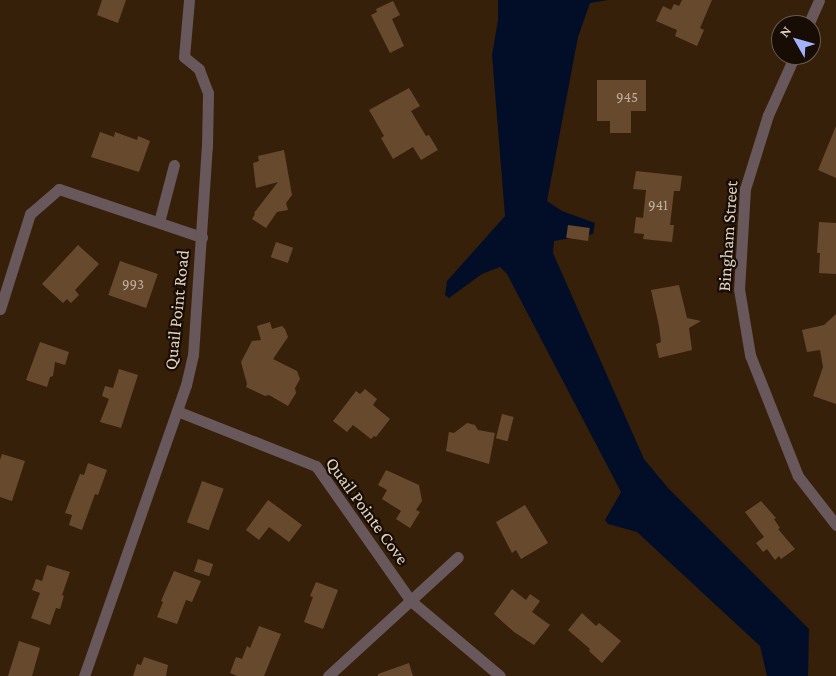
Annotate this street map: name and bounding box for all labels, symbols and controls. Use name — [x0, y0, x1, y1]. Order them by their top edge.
north arrow — [771, 15, 821, 65]
text: N — [776, 23, 794, 40]
house number: 945 — [616, 89, 638, 107]
street label: Bingham Street — [713, 180, 743, 292]
house number: 941 — [648, 197, 668, 215]
street label: Quail Point Road — [160, 249, 194, 371]
house number: 993 — [122, 276, 144, 294]
street label: Quail Pointe Cove — [321, 453, 413, 569]

